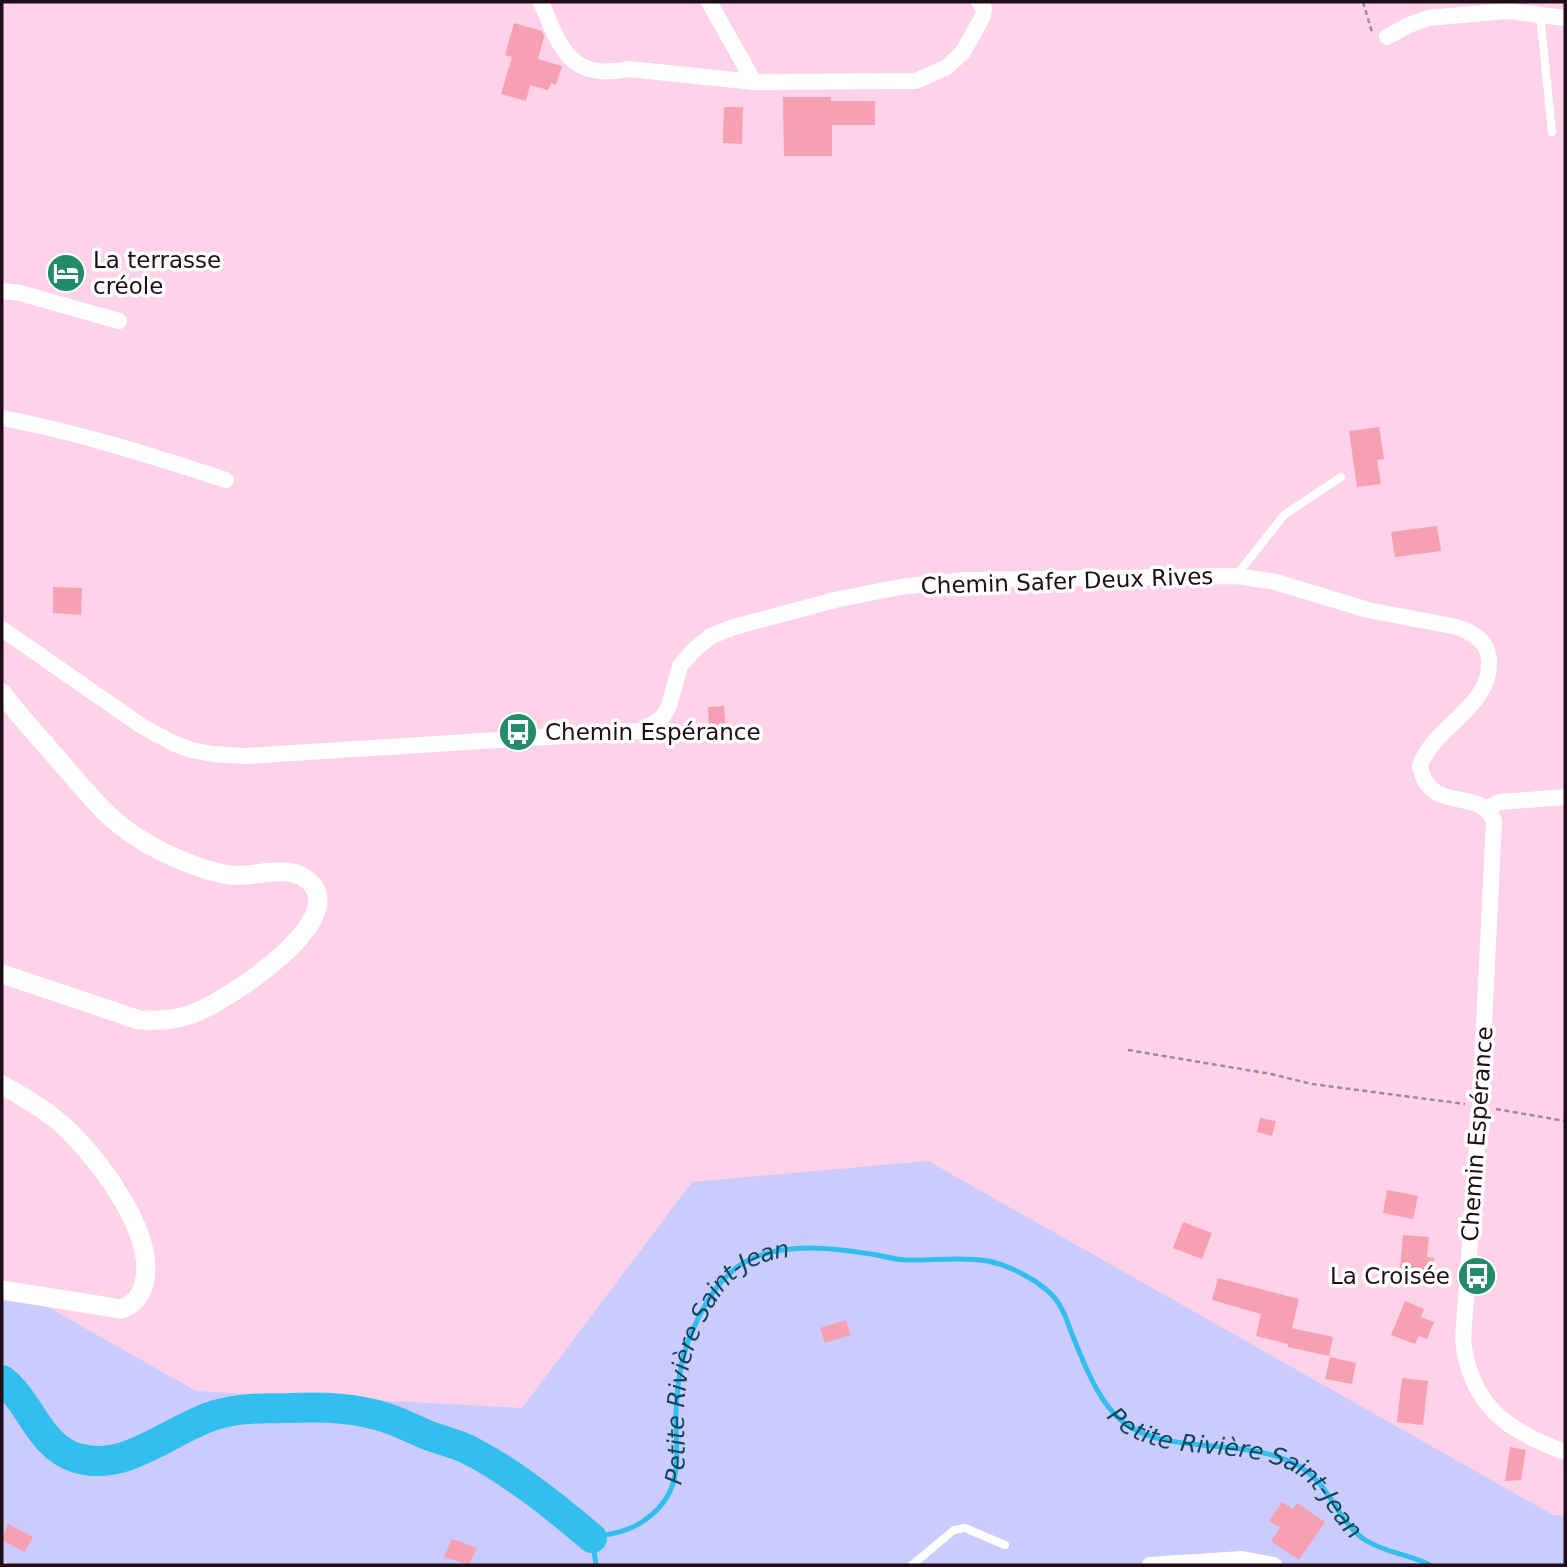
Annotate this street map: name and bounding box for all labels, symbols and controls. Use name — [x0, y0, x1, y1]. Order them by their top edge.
place label: La terrasse créole — [93, 247, 221, 299]
hotel icon: La terrasse créole — [45, 252, 87, 294]
street label: Chemin Safer Deux Rives — [920, 563, 1214, 599]
bus stop icon: Chemin Espérance — [497, 711, 539, 753]
place label: Chemin Espérance — [545, 719, 761, 745]
street label: Chemin Espérance — [1457, 1026, 1497, 1242]
water label: Petite Rivière Saint-Jean — [659, 1235, 791, 1487]
bus stop icon: La Croisée — [1456, 1255, 1498, 1297]
place label: La Croisée — [1330, 1263, 1450, 1289]
water label: Petite Rivière Saint-Jean — [1102, 1402, 1368, 1544]

